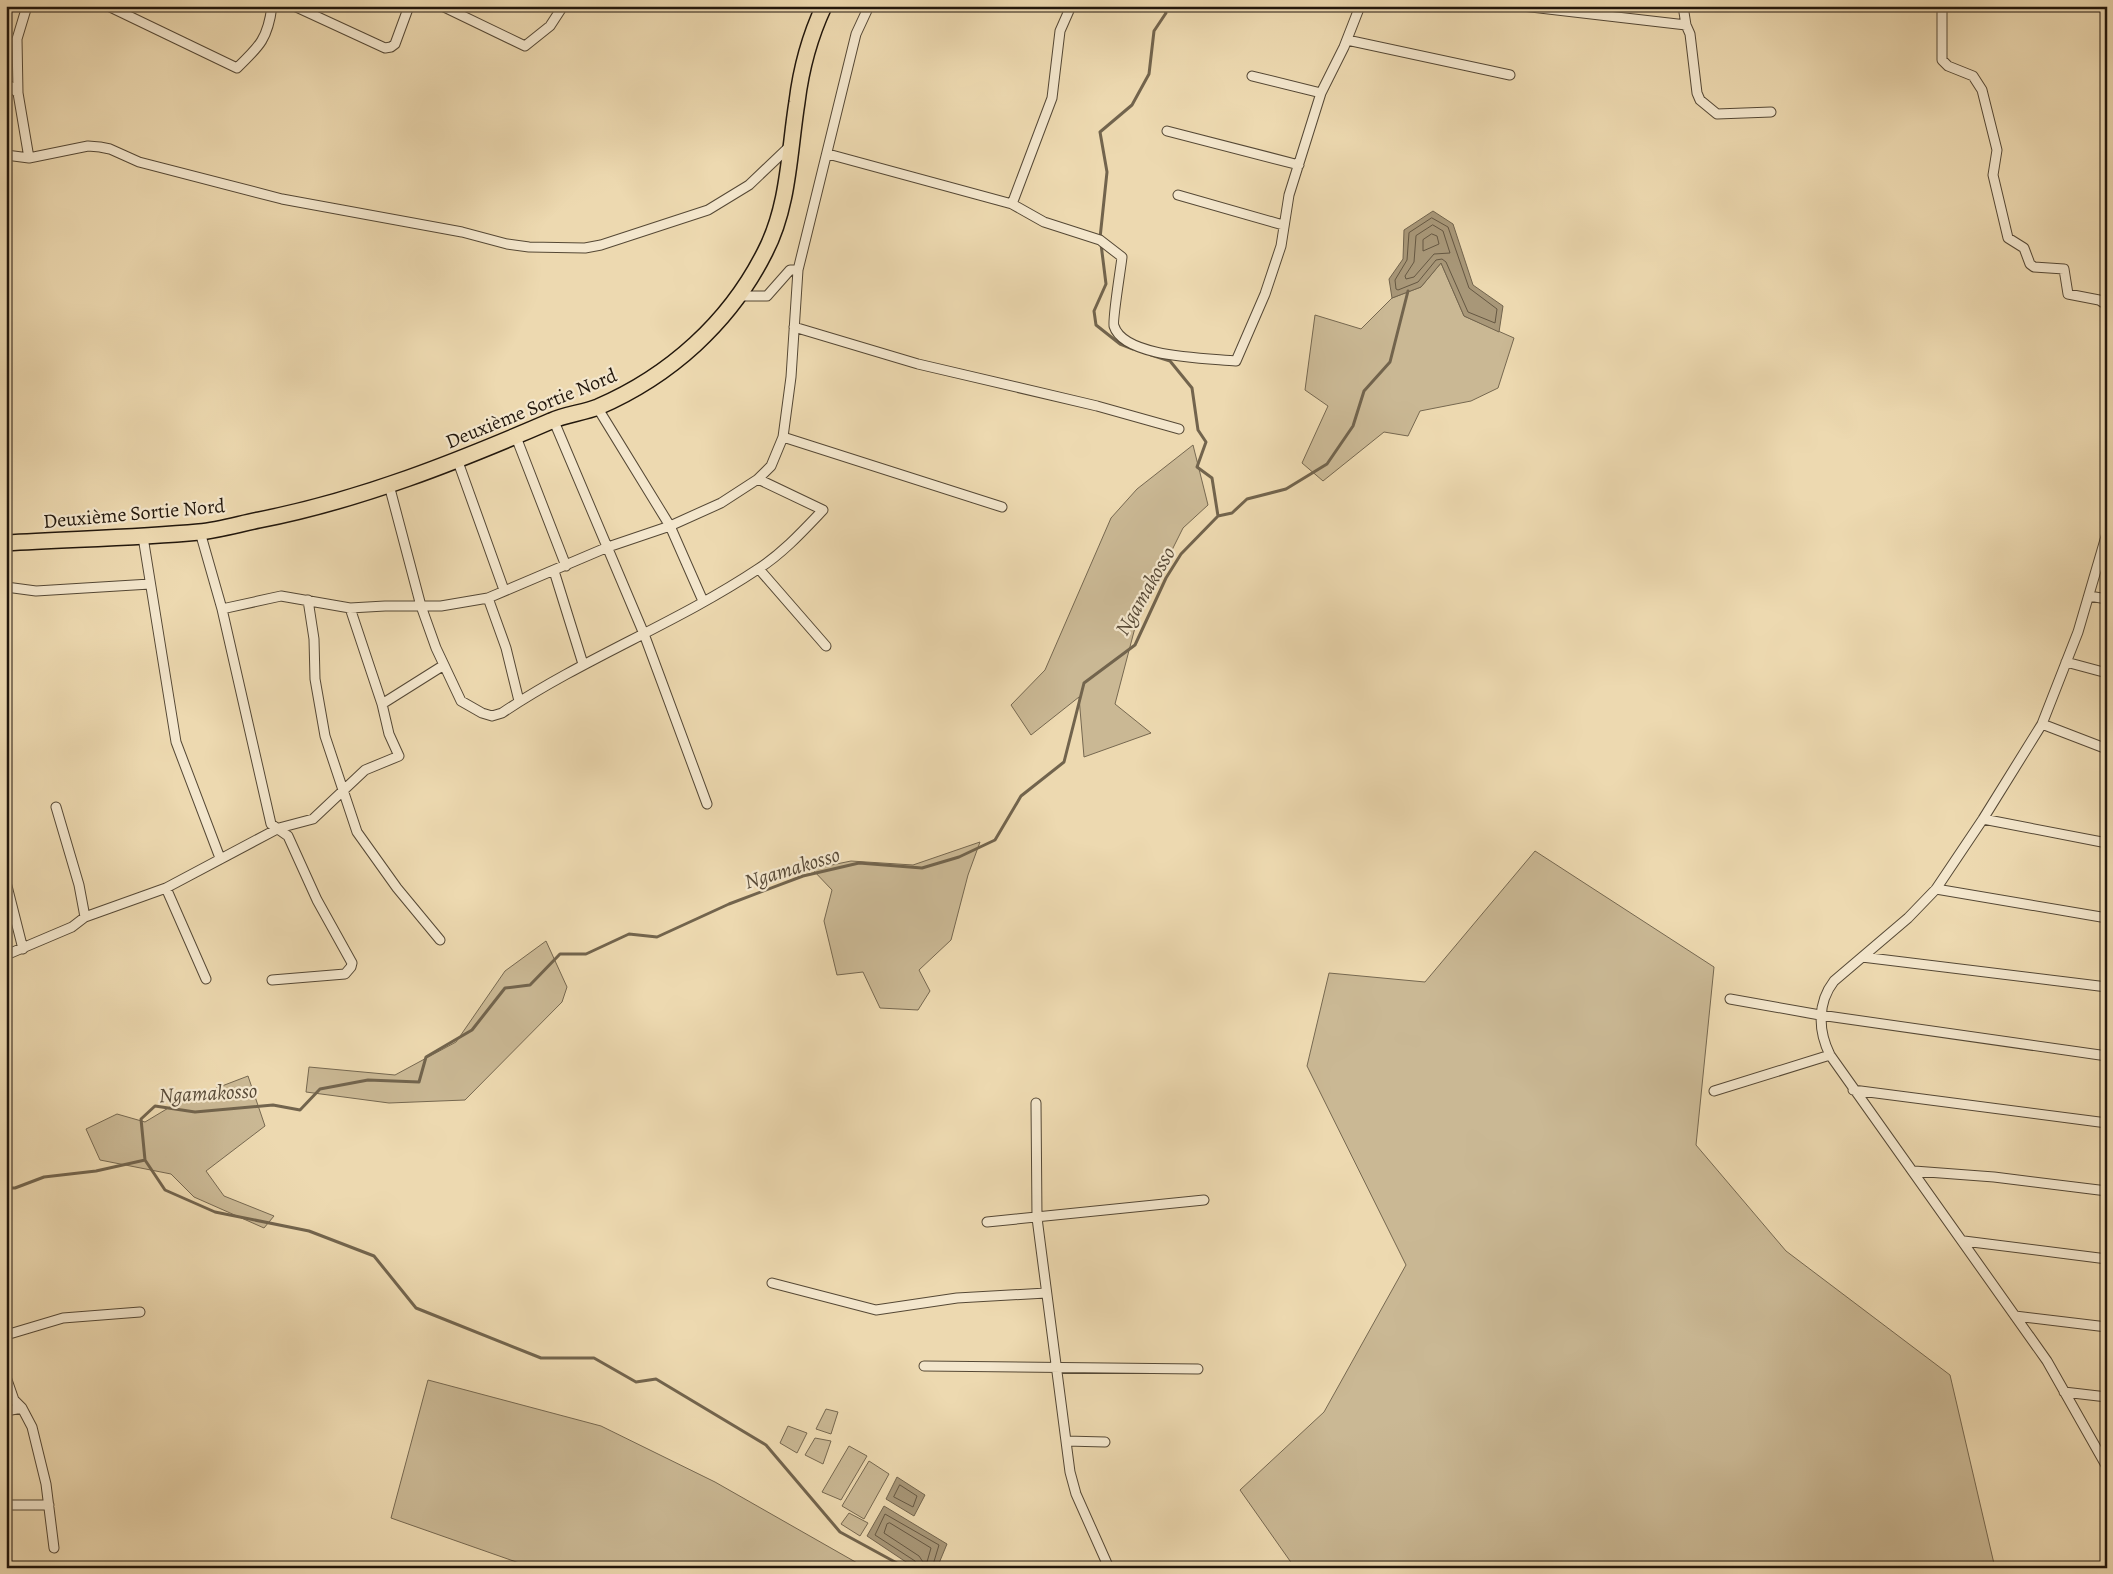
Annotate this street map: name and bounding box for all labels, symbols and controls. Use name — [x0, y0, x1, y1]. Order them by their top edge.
street label: Deuxième Sortie Nord — [441, 362, 621, 455]
street label: Deuxième Sortie Nord — [42, 492, 226, 535]
water label: Ngamakosso — [1108, 541, 1182, 641]
water label: Ngamakosso — [741, 840, 843, 896]
water label: Ngamakosso — [158, 1076, 258, 1110]

